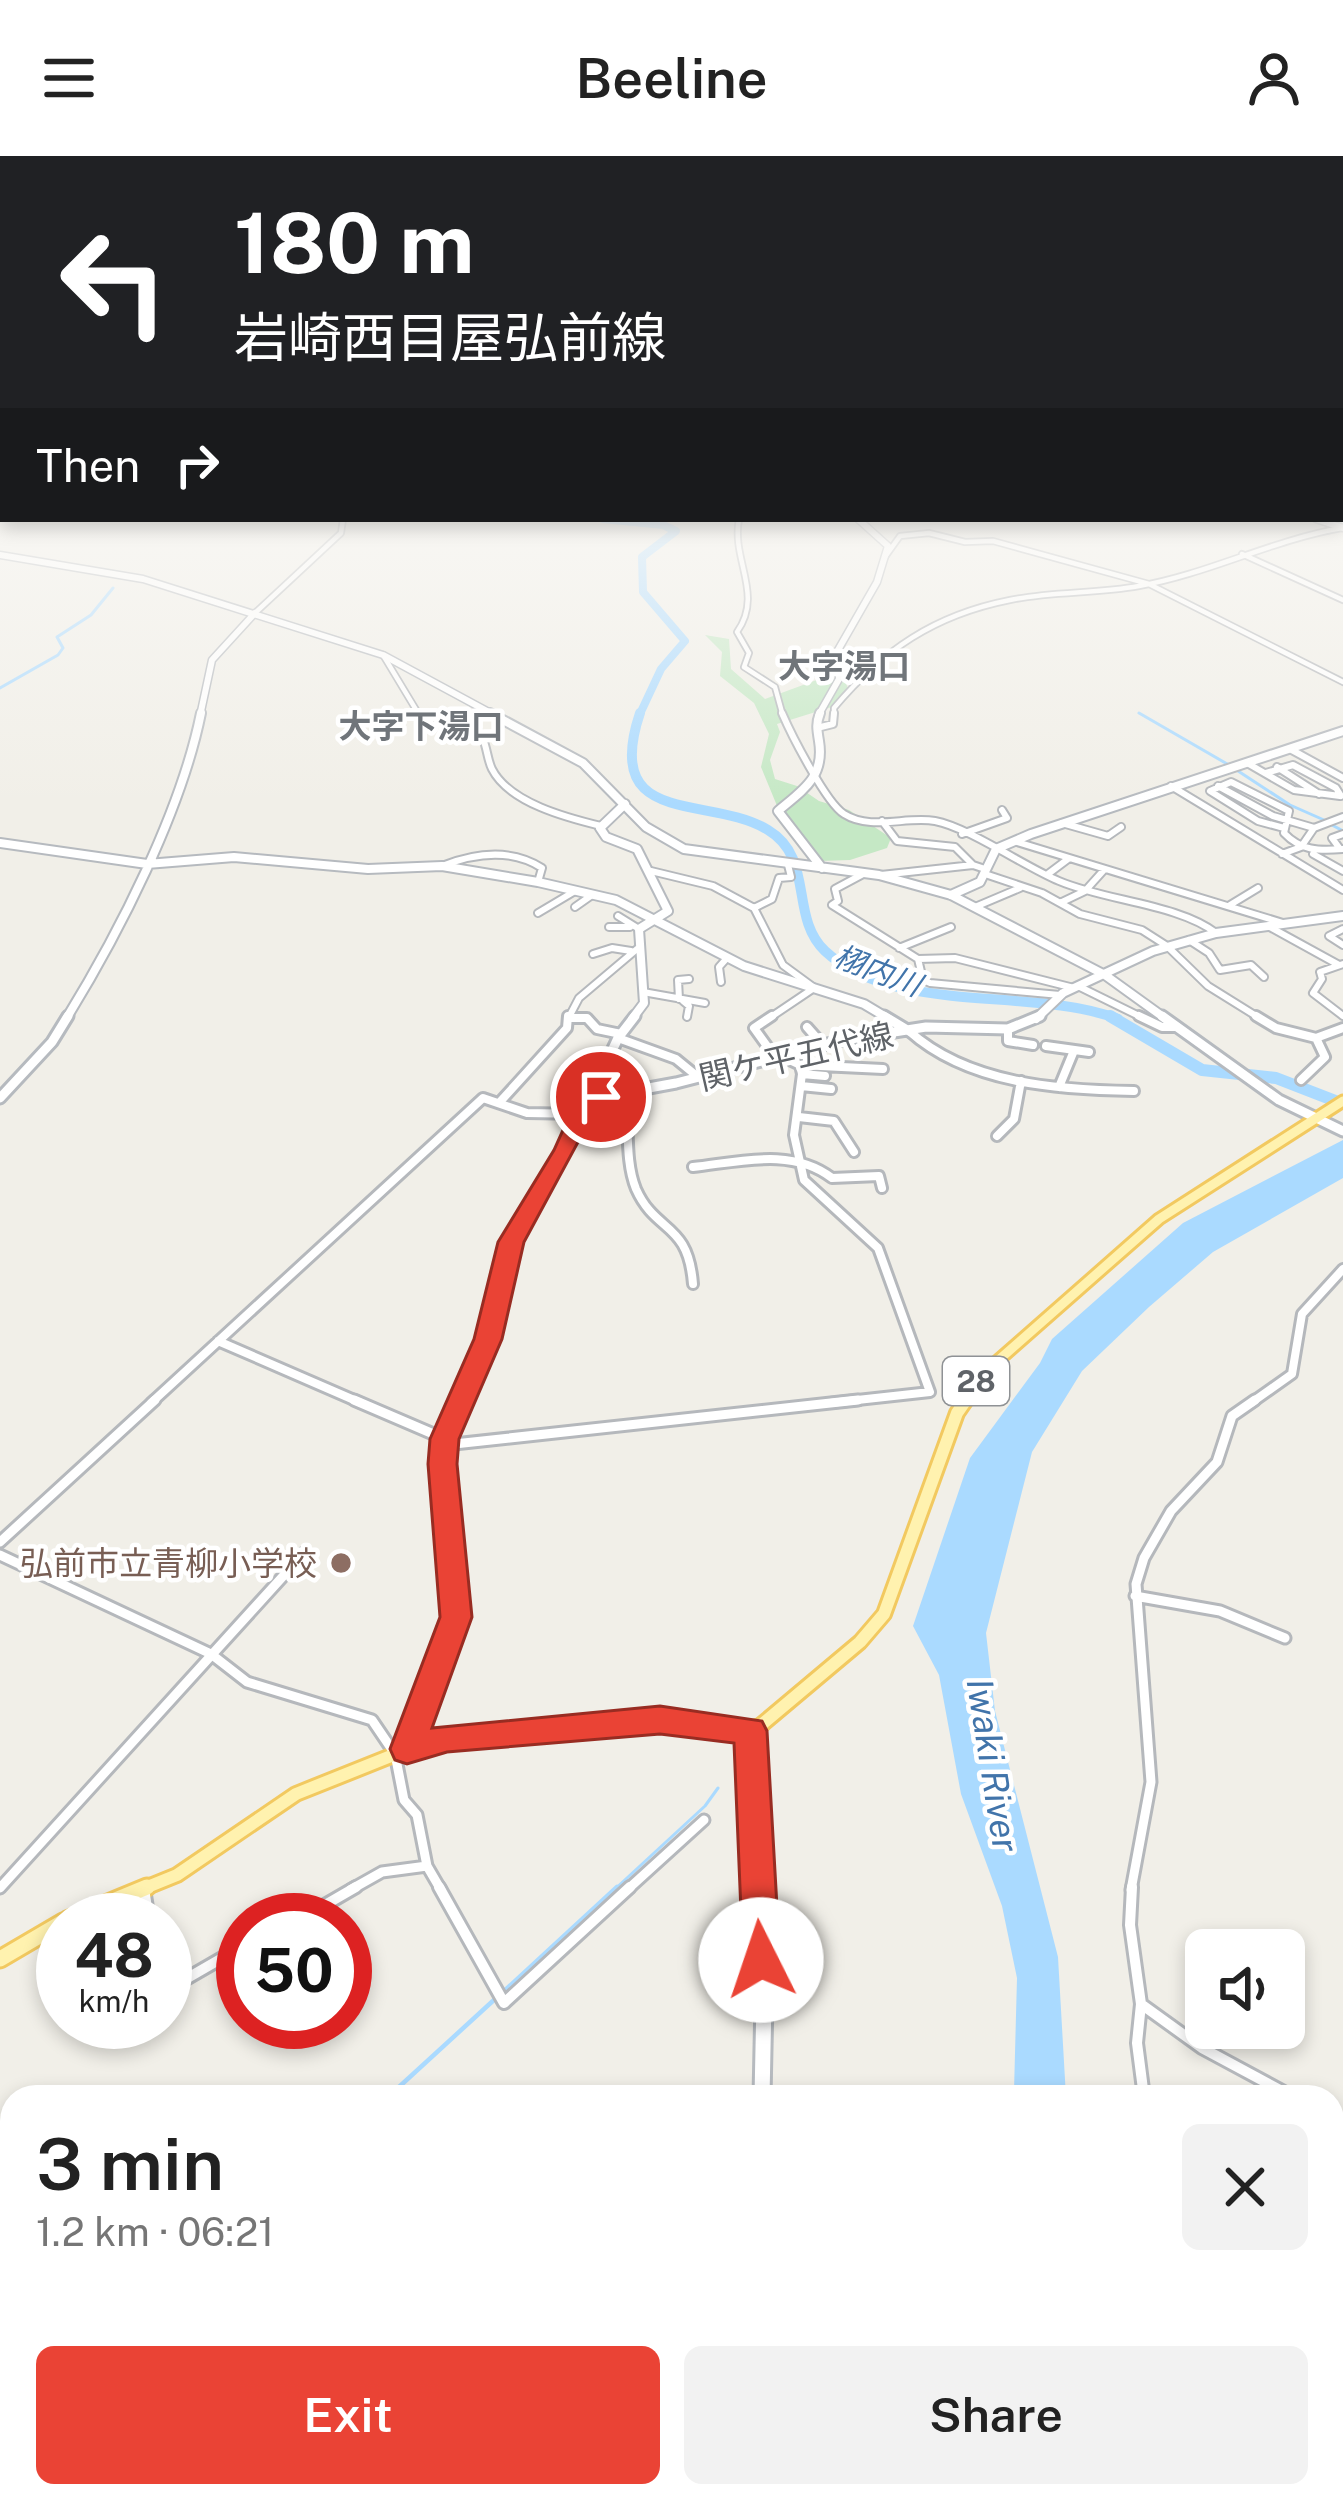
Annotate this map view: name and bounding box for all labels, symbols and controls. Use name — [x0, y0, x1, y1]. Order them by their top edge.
icon: menu — [36, 45, 102, 111]
icon: person — [1241, 45, 1307, 111]
text: Beeline — [575, 47, 768, 110]
text: 180 m — [234, 193, 474, 292]
icon: left — [36, 204, 192, 360]
text: 岩崎西目屋弘前線 — [234, 306, 666, 369]
icon: right — [164, 432, 230, 498]
text: Then — [36, 439, 140, 492]
district label: 大字湯口 — [778, 647, 910, 685]
district label: 大字下湯口 — [339, 707, 504, 745]
water label: 栩内川 — [830, 937, 929, 1004]
street label: 関ケ平五代線 — [695, 1015, 897, 1097]
pin — [550, 1046, 652, 1148]
icon: arrive — [568, 1064, 634, 1130]
road number: 28 — [943, 1357, 1009, 1405]
place label: 弘前市立青柳小学校 — [20, 1544, 317, 1582]
marker: 弘前市立青柳小学校 — [328, 1550, 354, 1576]
water label: Iwaki River — [959, 1675, 1027, 1855]
speed limit sign: 50 — [216, 1893, 372, 2049]
position arrow — [698, 1897, 824, 2023]
text: 48 — [74, 1920, 154, 1991]
map controls — [1185, 1929, 1305, 2049]
button: sound — [1185, 1929, 1305, 2049]
text: km/h — [79, 1983, 149, 2019]
text: 3 min — [36, 2122, 224, 2206]
button: close — [1182, 2124, 1308, 2250]
text: 1.2 km · 06:21 — [36, 2209, 274, 2255]
button: Exit — [36, 2346, 660, 2484]
button: Share — [684, 2346, 1308, 2484]

